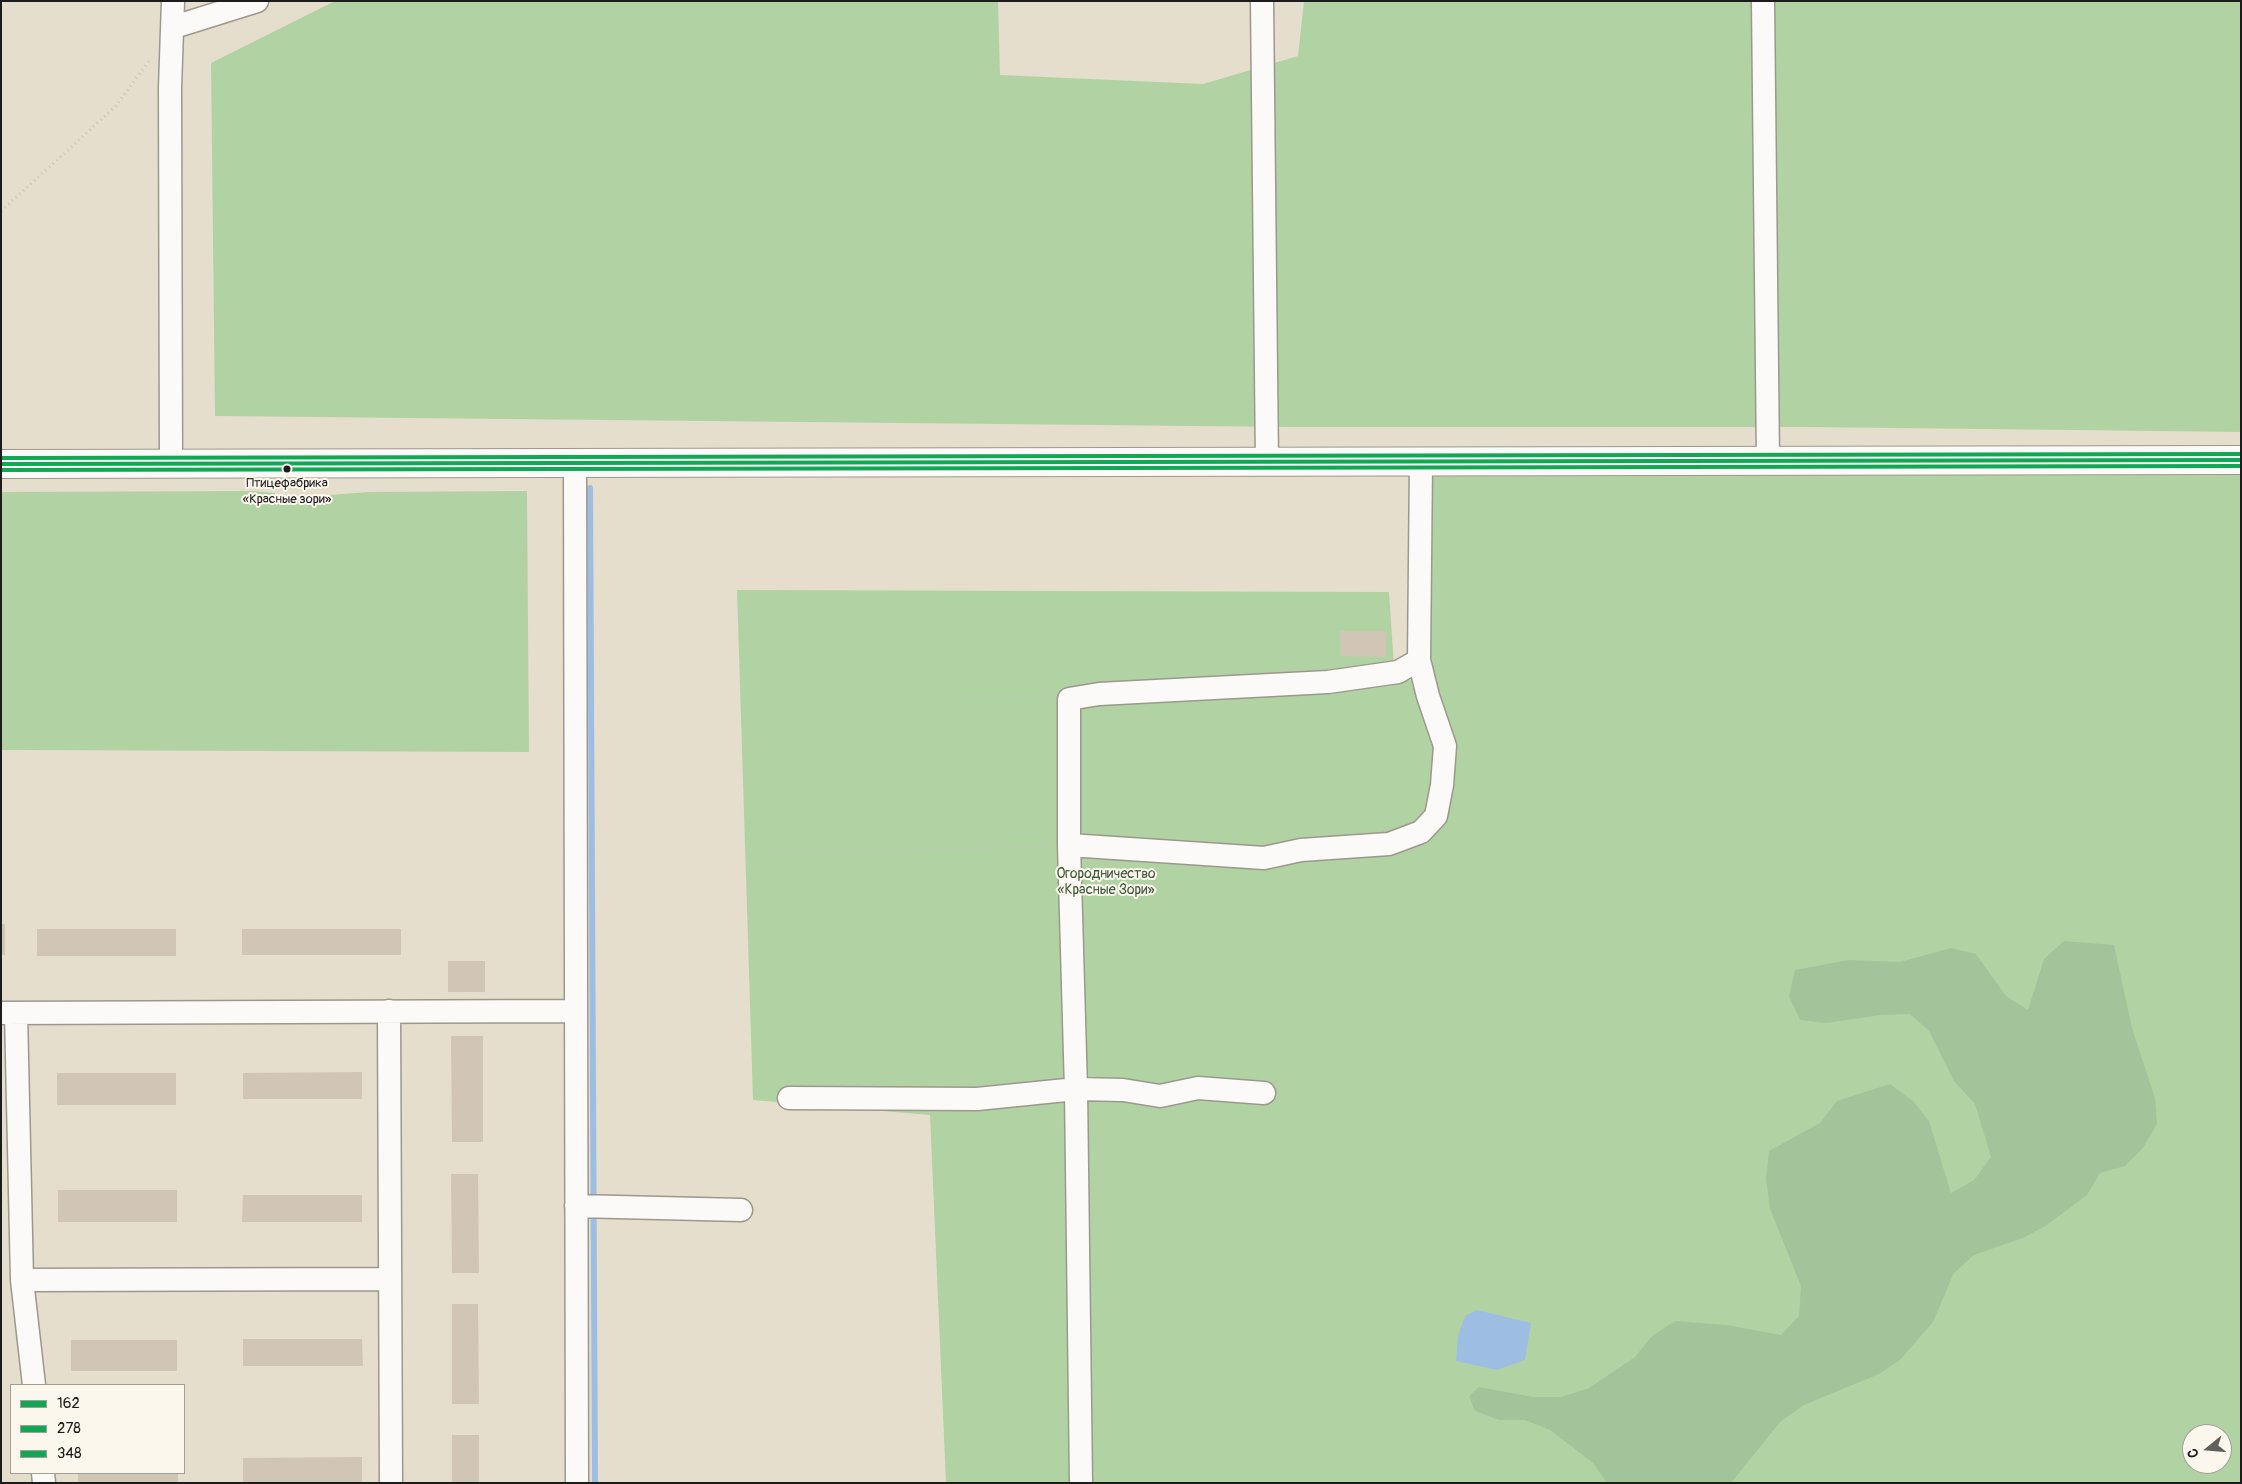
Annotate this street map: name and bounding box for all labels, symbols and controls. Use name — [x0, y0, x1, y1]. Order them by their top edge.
marker: Птицефабрика «Красные зори» — [282, 464, 292, 474]
place label: Птицефабрика «Красные зори» — [243, 476, 331, 507]
park label: Огородничество «Красные Зори» — [1056, 866, 1156, 899]
legend — [10, 1384, 185, 1474]
text: 162 — [57, 1394, 80, 1413]
text: 278 — [57, 1419, 81, 1438]
north arrow — [2182, 1424, 2232, 1474]
text: 348 — [57, 1444, 82, 1463]
text: С — [2184, 1447, 2203, 1460]

